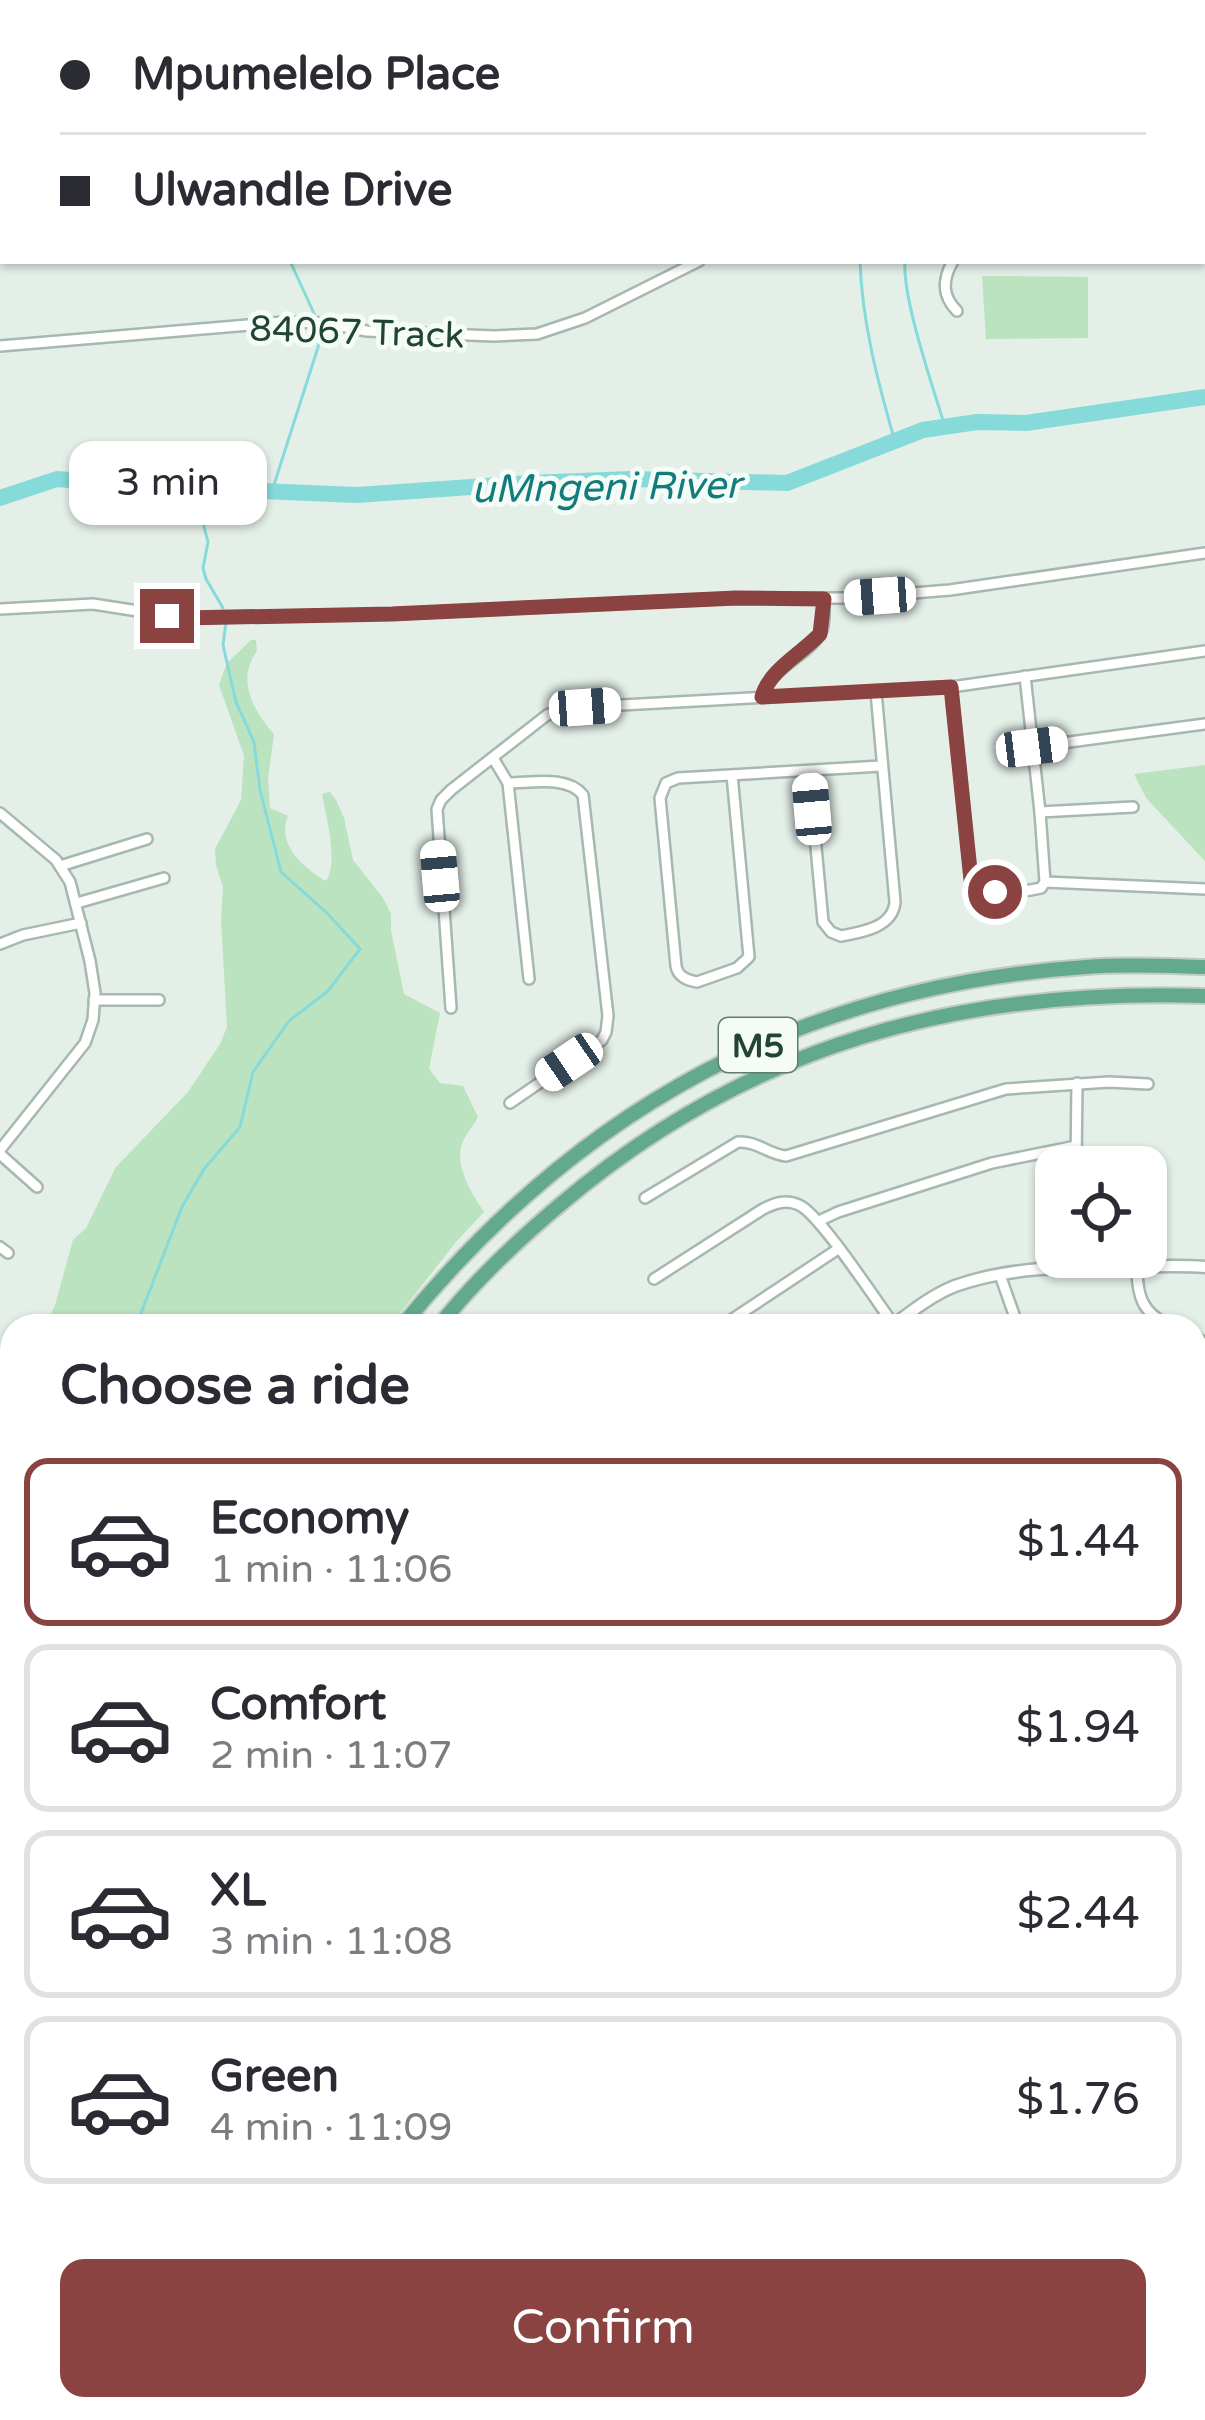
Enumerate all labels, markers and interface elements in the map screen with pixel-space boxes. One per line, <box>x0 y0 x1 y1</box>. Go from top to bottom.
text: Mpumelelo Place <box>132 48 500 102</box>
text: Ulwandle Drive <box>132 164 452 218</box>
street label: 84067 Track <box>249 307 465 358</box>
callout: 3 min <box>68 442 266 526</box>
text: 3 min <box>116 459 220 506</box>
water label: uMngeni River <box>471 462 746 513</box>
car <box>843 576 917 616</box>
route end <box>140 589 194 643</box>
car <box>548 687 622 727</box>
car <box>994 725 1070 769</box>
car <box>791 772 833 846</box>
car <box>419 839 461 913</box>
route start <box>968 865 1022 919</box>
road number: M5 <box>719 1018 797 1072</box>
car <box>529 1027 609 1097</box>
map controls <box>1035 1146 1167 1278</box>
button: locate <box>1035 1146 1167 1278</box>
text: Choose a ride <box>60 1353 410 1418</box>
icon: car <box>66 1488 174 1596</box>
text: Economy <box>210 1492 409 1546</box>
text: $1.44 <box>1017 1515 1140 1569</box>
text: 1 min · 11:06 <box>210 1546 452 1593</box>
icon: car <box>66 1674 174 1782</box>
text: Comfort <box>210 1678 386 1732</box>
text: $1.94 <box>1016 1701 1140 1755</box>
text: 2 min · 11:07 <box>210 1732 452 1779</box>
icon: car <box>66 1860 174 1968</box>
text: XL <box>210 1864 266 1918</box>
text: $2.44 <box>1017 1887 1140 1941</box>
text: 3 min · 11:08 <box>210 1918 452 1965</box>
icon: car <box>66 2046 174 2154</box>
text: Green <box>210 2050 339 2104</box>
text: $1.76 <box>1016 2073 1140 2127</box>
text: 4 min · 11:09 <box>210 2104 452 2151</box>
button: Confirm <box>60 2259 1146 2397</box>

